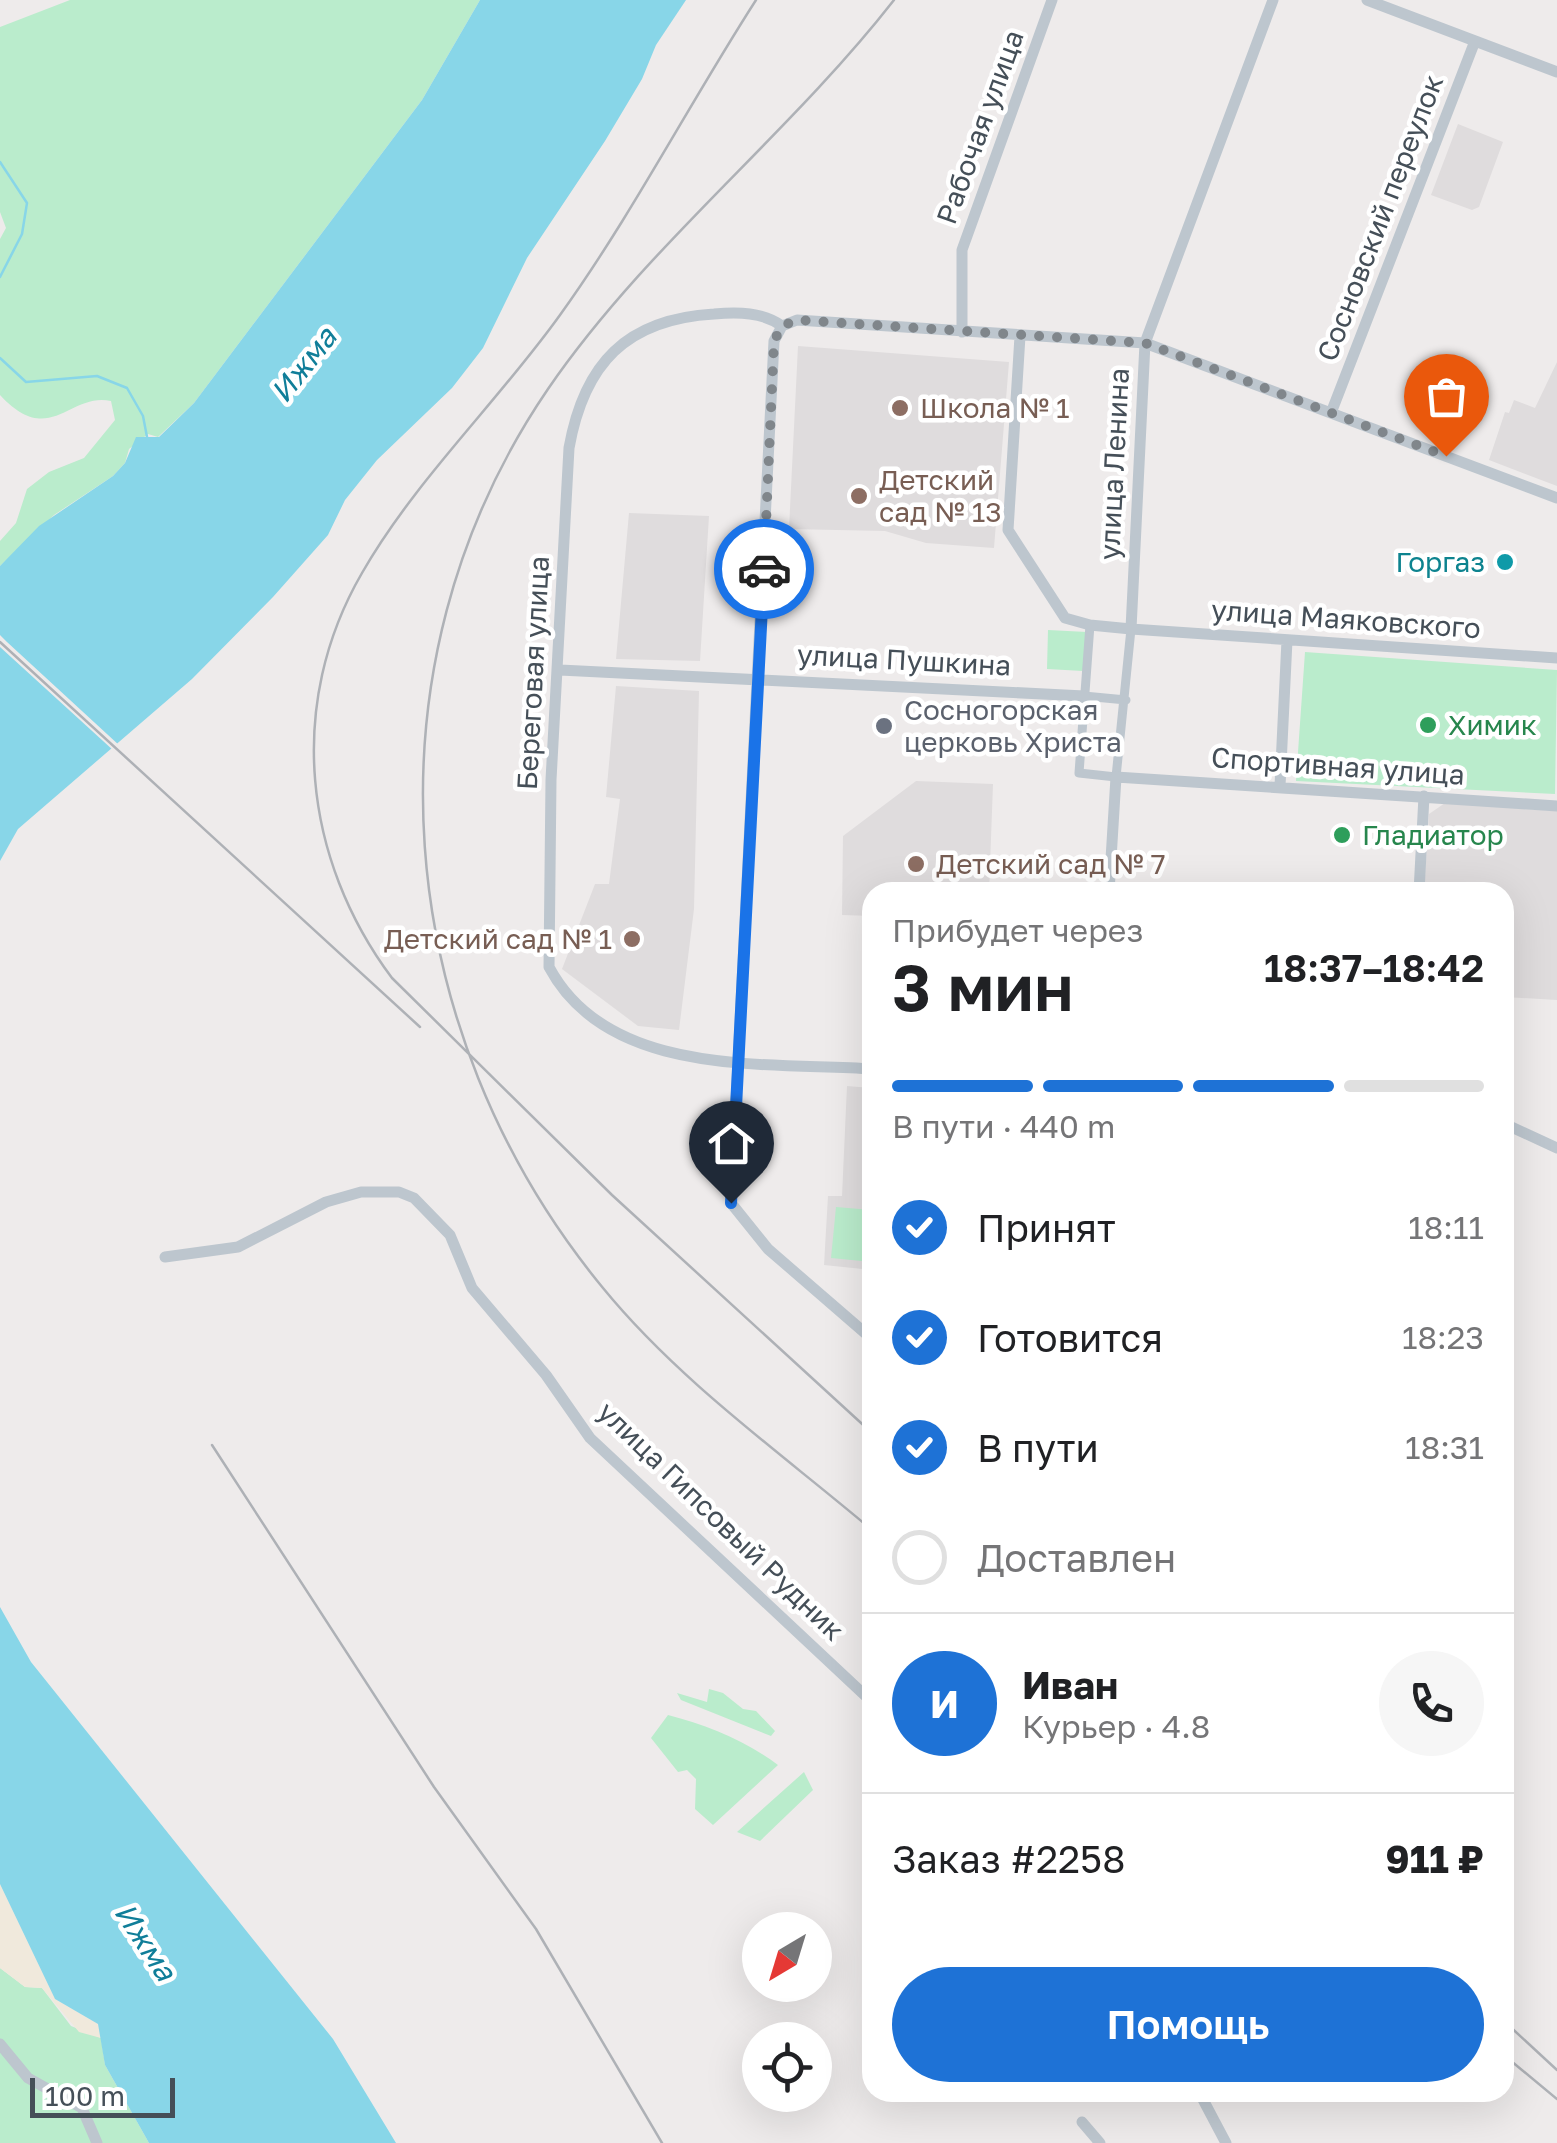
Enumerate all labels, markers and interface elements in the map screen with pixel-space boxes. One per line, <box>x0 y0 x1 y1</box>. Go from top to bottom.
street label: Рабочая улица <box>929 25 1030 228</box>
street label: Сосновский переулок <box>1310 70 1449 365</box>
water label: Ижма <box>263 319 344 409</box>
pin <box>1404 354 1489 457</box>
street label: улица Ленина <box>1092 367 1135 561</box>
icon: bag <box>1419 369 1474 424</box>
place label: Школа № 1 <box>920 391 1070 424</box>
marker: Школа № 1 <box>889 397 911 419</box>
place label: Детский сад № 13 <box>879 463 1002 528</box>
marker: Детский сад № 13 <box>848 485 870 507</box>
courier <box>714 519 814 619</box>
icon: car <box>737 542 792 597</box>
place label: Горгаз <box>1396 545 1485 578</box>
marker: Горгаз <box>1494 551 1516 573</box>
street label: Береговая улица <box>510 555 555 791</box>
street label: улица Маяковского <box>1210 593 1482 644</box>
street label: улица Пушкина <box>796 637 1012 682</box>
place label: Сосногорская церковь Христа <box>904 693 1122 758</box>
place label: Химик <box>1448 708 1537 741</box>
marker: Химик <box>1417 714 1439 736</box>
marker: Сосногорская церковь Христа <box>873 715 895 737</box>
street label: Спортивная улица <box>1210 740 1466 791</box>
place label: Гладиатор <box>1362 818 1504 851</box>
marker: Гладиатор <box>1331 824 1353 846</box>
place label: Детский сад № 7 <box>936 847 1166 880</box>
marker: Детский сад № 7 <box>905 853 927 875</box>
text: Прибудет через <box>892 911 1143 949</box>
place label: Детский сад № 1 <box>384 922 612 955</box>
marker: Детский сад № 1 <box>621 928 643 950</box>
text: 18:37–18:42 <box>1264 945 1484 990</box>
text: 3 мин <box>892 947 1074 1025</box>
pin <box>689 1101 774 1204</box>
text: В пути · 440 m <box>892 1107 1115 1145</box>
icon: home <box>704 1116 759 1171</box>
icon: check <box>892 1200 947 1255</box>
text: Принят <box>977 1205 1116 1250</box>
text: 18:11 <box>1408 1208 1484 1246</box>
icon: check <box>892 1310 947 1365</box>
text: Готовится <box>977 1315 1163 1360</box>
text: 18:23 <box>1402 1318 1484 1356</box>
street label: улица Гипсовый Рудник <box>592 1395 851 1647</box>
icon: check <box>892 1420 947 1475</box>
text: В пути <box>977 1425 1099 1470</box>
text: 18:31 <box>1405 1428 1484 1466</box>
text: Доставлен <box>977 1535 1176 1580</box>
button: phone <box>1379 1651 1484 1756</box>
text: Иван <box>1022 1662 1118 1707</box>
text: И <box>930 1681 959 1726</box>
text: Курьер · 4.8 <box>1022 1707 1210 1745</box>
text: Заказ #2258 <box>892 1836 1125 1881</box>
text: 911 ₽ <box>1386 1836 1484 1881</box>
water label: Ижма <box>107 1896 185 1988</box>
north arrow <box>742 1912 832 2002</box>
map controls <box>742 1912 832 2112</box>
button: Помощь <box>892 1967 1484 2082</box>
button: locate <box>742 2022 832 2112</box>
scale bar <box>30 2073 175 2118</box>
text: 100 m <box>45 2079 125 2112</box>

